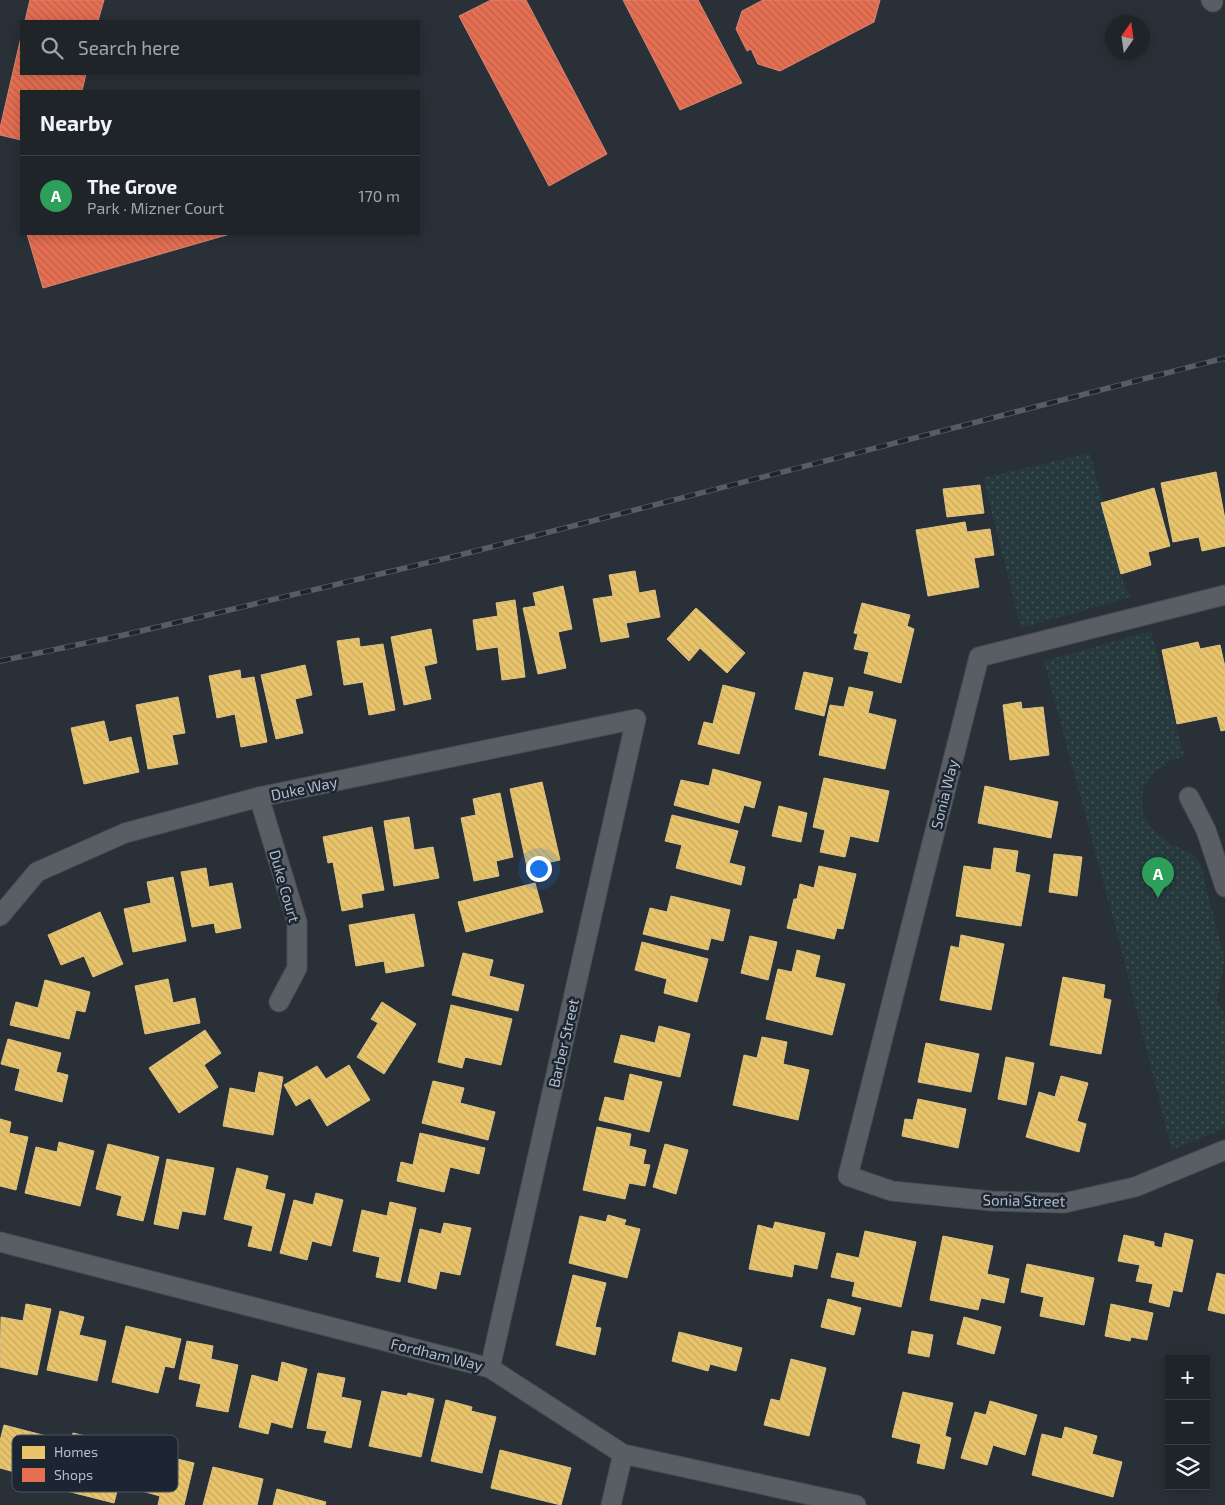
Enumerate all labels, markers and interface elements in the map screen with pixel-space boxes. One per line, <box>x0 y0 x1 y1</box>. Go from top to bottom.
north arrow <box>1105 15 1150 60</box>
search box <box>20 20 420 75</box>
icon: search <box>38 34 66 62</box>
text: Search here <box>78 36 180 59</box>
text: Nearby <box>40 110 112 135</box>
text: The Grove <box>87 175 177 198</box>
text: A <box>51 186 61 205</box>
text: 170 m <box>358 186 400 205</box>
text: Park · Mizner Court <box>87 198 224 217</box>
street label: Sonia Way <box>927 757 961 831</box>
street label: Duke Way <box>269 772 339 804</box>
street label: Duke Court <box>266 848 304 925</box>
your location <box>526 856 552 882</box>
pin: A <box>1142 857 1174 898</box>
street label: Barber Street <box>544 996 582 1089</box>
street label: Sonia Street <box>983 1190 1066 1210</box>
street label: Fordham Way <box>389 1334 485 1374</box>
map controls <box>1165 1355 1210 1490</box>
button: + <box>1165 1355 1210 1400</box>
button: − <box>1165 1400 1210 1445</box>
legend <box>12 1435 178 1492</box>
text: Homes <box>54 1443 98 1460</box>
button: layers <box>1165 1445 1210 1490</box>
text: Shops <box>54 1466 93 1483</box>

